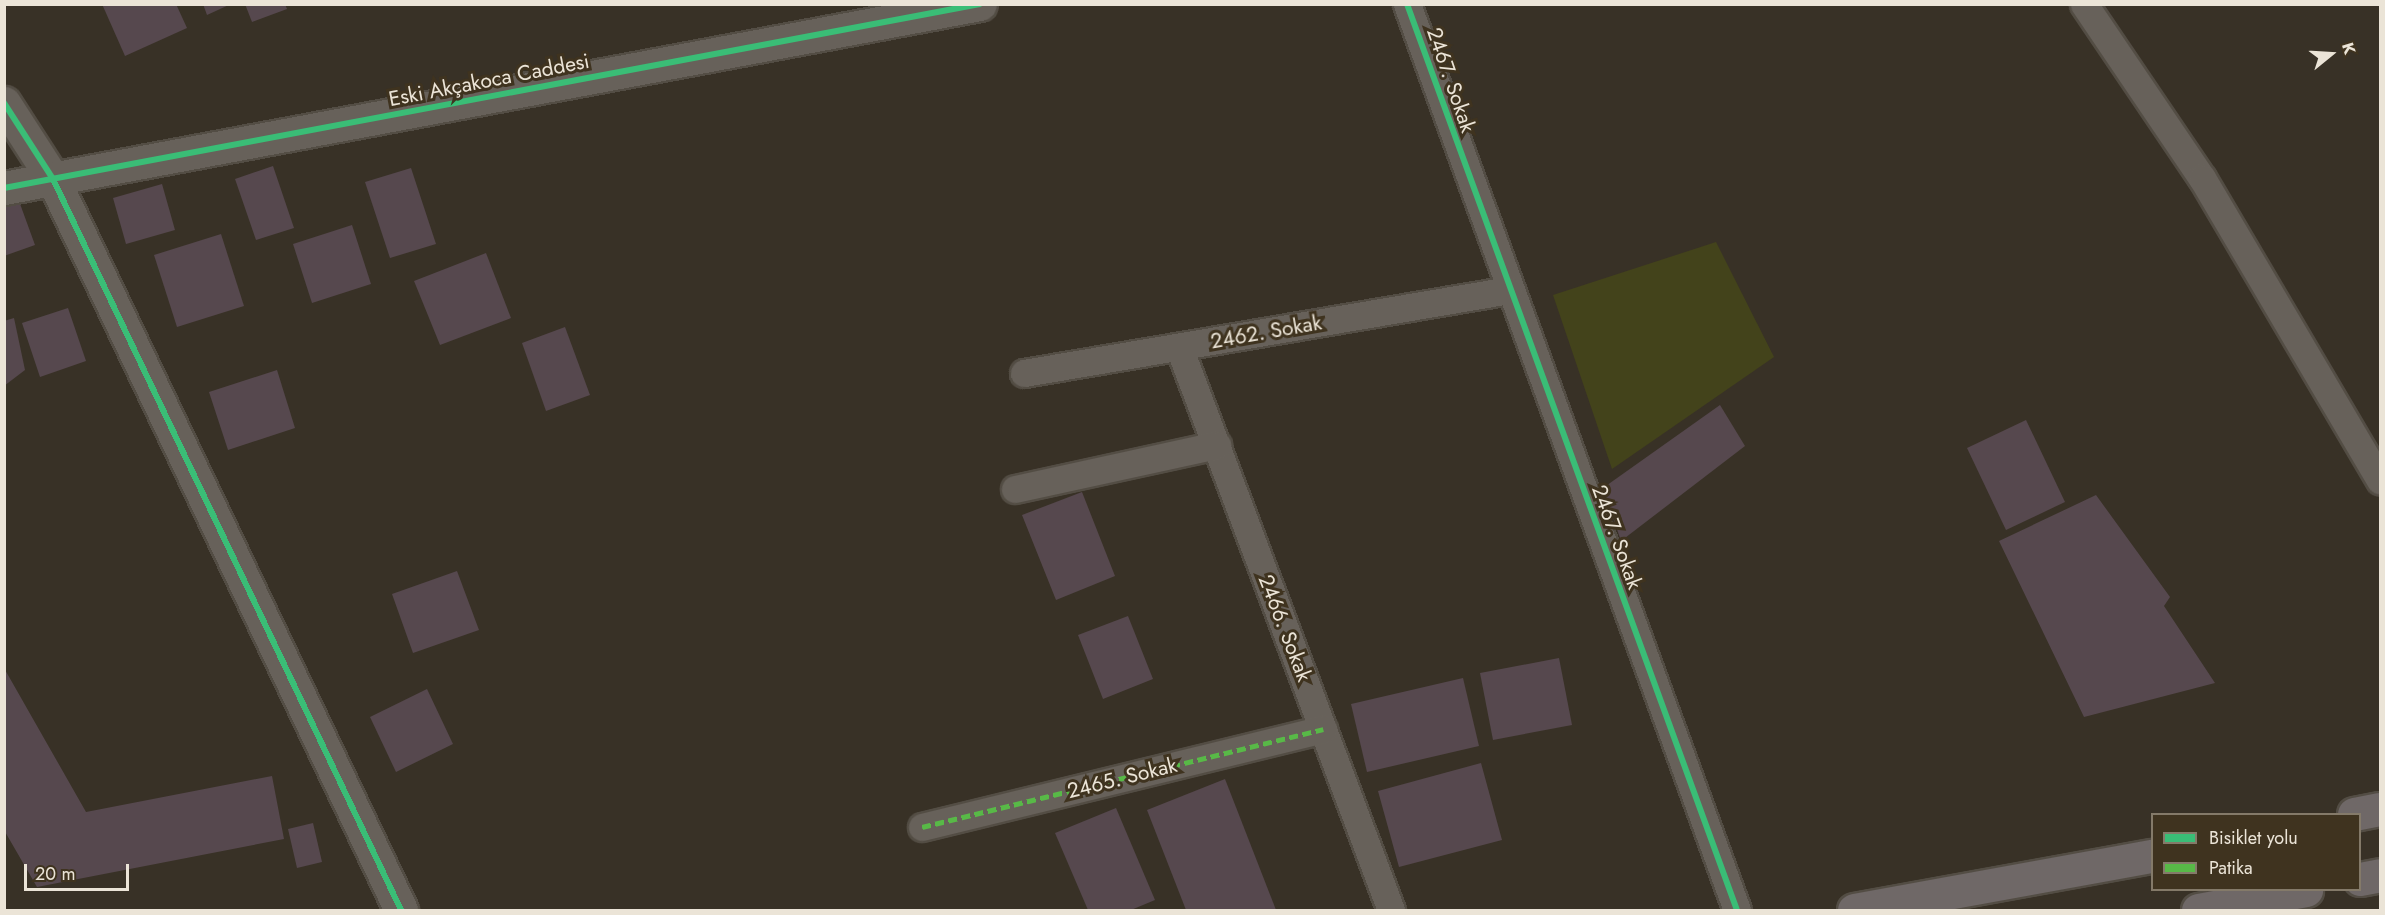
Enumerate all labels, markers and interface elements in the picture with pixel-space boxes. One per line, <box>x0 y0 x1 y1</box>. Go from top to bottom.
street label: 2467. Sokak <box>1421 24 1481 136</box>
north arrow <box>2301 24 2361 84</box>
text: K <box>2336 39 2361 57</box>
street label: Eski Akçakoca Caddesi <box>387 48 591 112</box>
street label: 2462. Sokak <box>1208 310 1324 354</box>
street label: 2467. Sokak <box>1586 481 1648 593</box>
street label: 2466. Sokak <box>1253 571 1317 685</box>
street label: 2465. Sokak <box>1064 752 1180 804</box>
legend <box>2151 813 2361 891</box>
text: Bisiklet yolu <box>2209 825 2298 851</box>
scale bar <box>27 852 132 890</box>
text: Patika <box>2209 855 2253 881</box>
text: 20 m <box>35 861 75 887</box>

